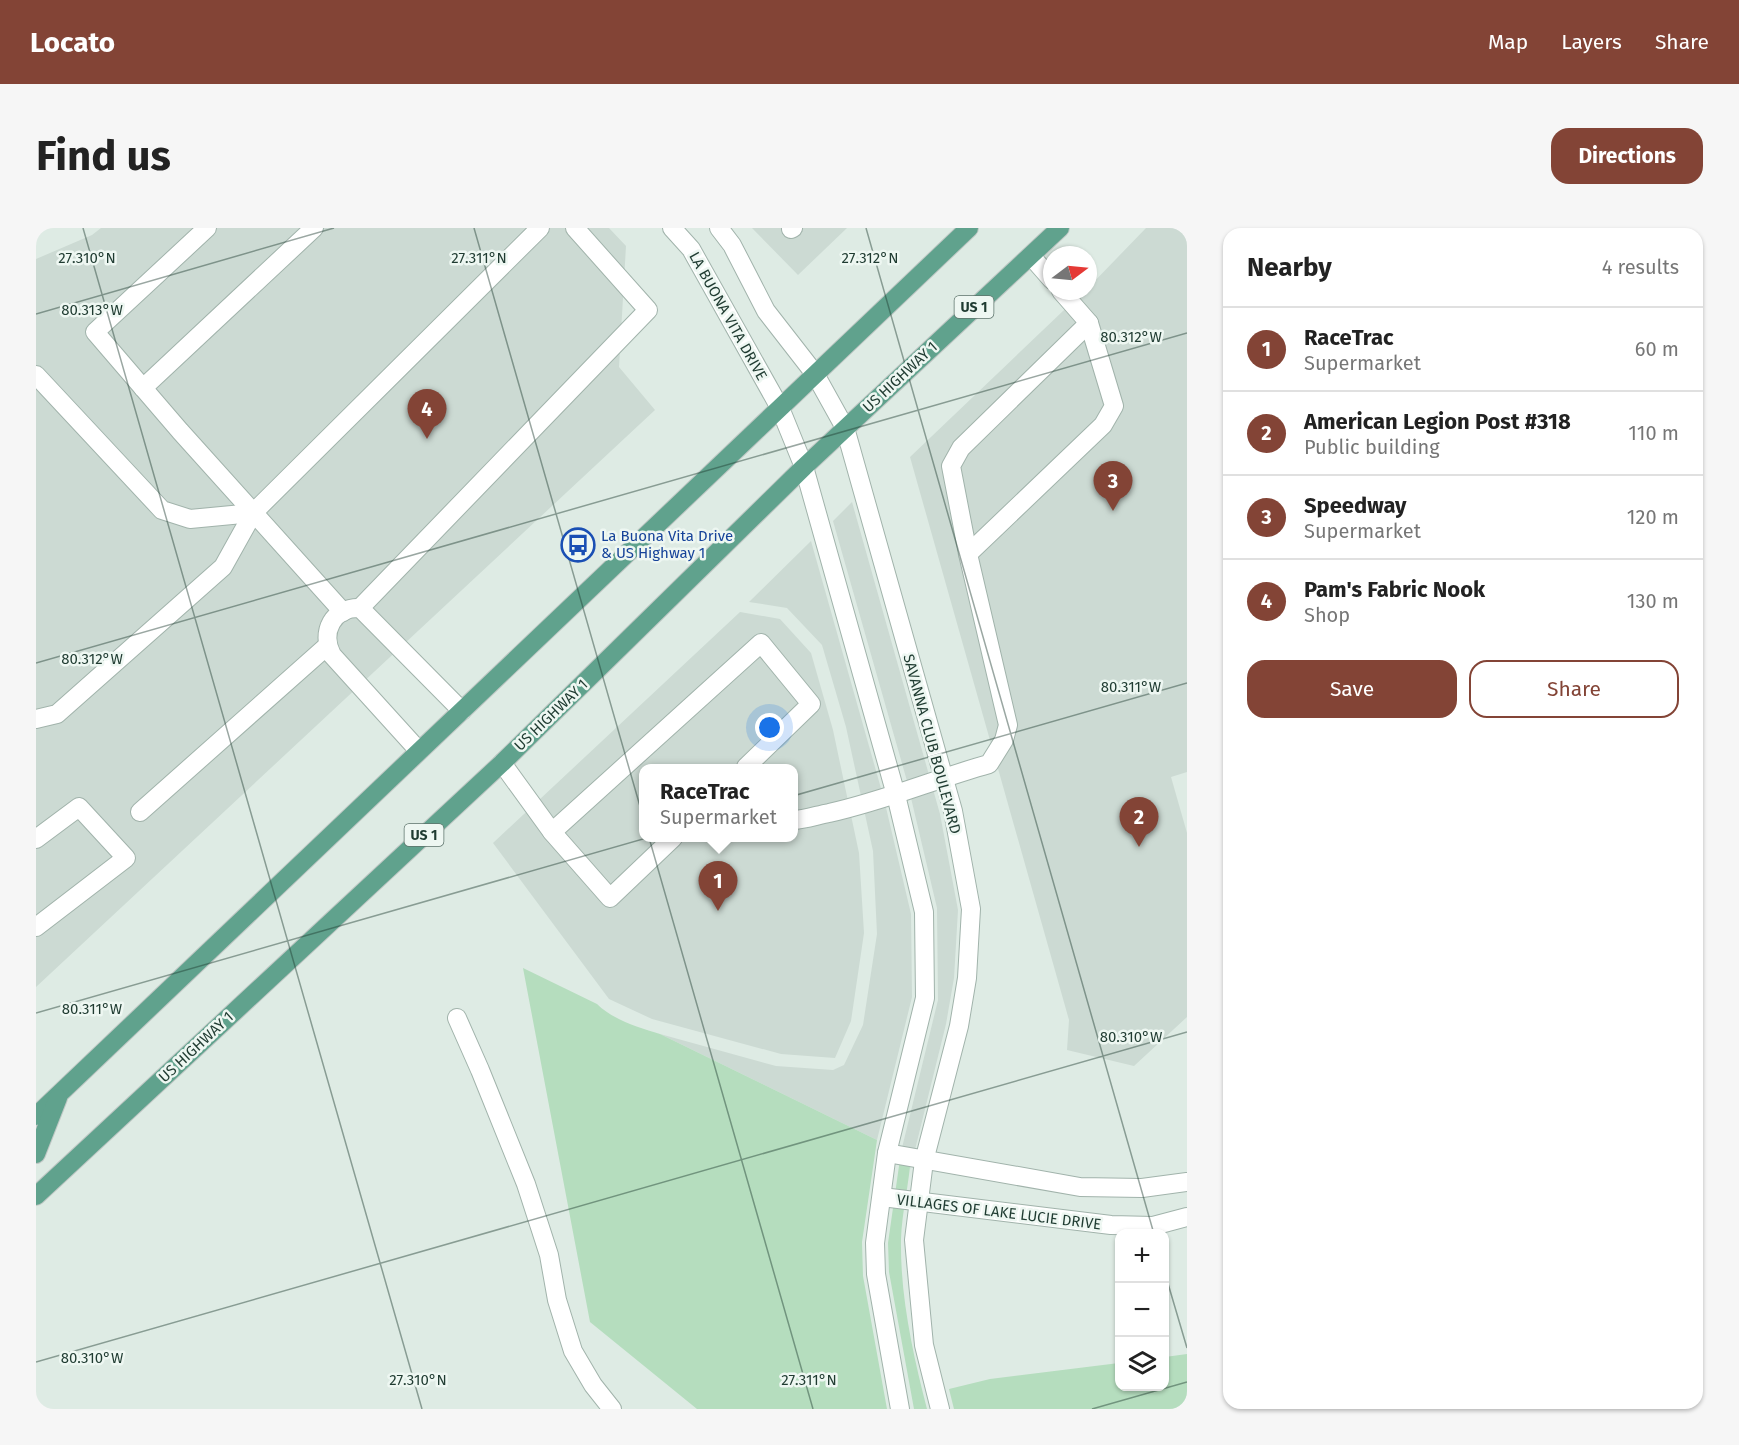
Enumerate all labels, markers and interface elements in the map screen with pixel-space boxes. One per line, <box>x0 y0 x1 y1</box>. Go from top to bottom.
text: Locato <box>30 26 115 59</box>
text: Map <box>1488 29 1528 55</box>
text: Layers <box>1561 29 1622 55</box>
text: Share <box>1655 29 1709 55</box>
button: Directions <box>1551 128 1703 184</box>
text: Find us <box>36 131 171 181</box>
north arrow <box>1043 246 1097 300</box>
text: 27.310°N <box>58 249 116 267</box>
text: 27.311°N <box>451 249 507 267</box>
street label: LA BUONA VITA DRIVE <box>685 249 771 383</box>
text: 27.312°N <box>842 249 898 267</box>
text: Nearby <box>1247 252 1332 283</box>
text: 4 results <box>1602 255 1679 279</box>
road number: US 1 <box>954 296 994 318</box>
text: 80.313°W <box>61 301 123 319</box>
text: RaceTrac <box>1304 324 1394 351</box>
text: 80.312°W <box>1100 328 1162 346</box>
text: 1 <box>1262 337 1271 361</box>
text: 60 m <box>1635 337 1679 361</box>
street label: US HIGHWAY 1 <box>859 338 941 416</box>
text: Supermarket <box>1304 351 1421 375</box>
pin: 4 <box>408 390 446 439</box>
text: American Legion Post #318 <box>1304 408 1571 435</box>
text: 2 <box>1261 421 1272 445</box>
text: 110 m <box>1628 421 1679 445</box>
text: Public building <box>1304 435 1440 459</box>
pin: 3 <box>1094 462 1132 511</box>
text: Speedway <box>1304 492 1407 519</box>
text: 3 <box>1261 505 1272 529</box>
text: 120 m <box>1627 505 1679 529</box>
text: Supermarket <box>1304 519 1421 543</box>
bus stop icon: La Buona Vita Drive & US Highway 1 <box>560 527 596 563</box>
place label: La Buona Vita Drive & US Highway 1 <box>601 527 733 562</box>
text: Pam's Fabric Nook <box>1304 576 1485 603</box>
text: 4 <box>1261 589 1272 613</box>
text: 130 m <box>1627 589 1679 613</box>
text: Shop <box>1304 603 1350 627</box>
text: 80.312°W <box>61 650 123 668</box>
street label: SAVANNA CLUB BOULEVARD <box>899 652 965 836</box>
button: Save <box>1247 660 1457 718</box>
button: Share <box>1469 660 1679 718</box>
street label: US HIGHWAY 1 <box>510 675 592 755</box>
text: 80.311°W <box>1101 678 1162 696</box>
your location <box>755 713 784 742</box>
popup <box>639 764 798 842</box>
text: RaceTrac <box>660 778 750 805</box>
pin: 2 <box>1120 798 1158 847</box>
text: Supermarket <box>660 805 777 829</box>
road number: US 1 <box>404 824 444 846</box>
pin: 1 <box>698 862 738 911</box>
text: 80.311°W <box>62 1000 123 1018</box>
street label: US HIGHWAY 1 <box>155 1008 237 1086</box>
text: 80.310°W <box>1100 1028 1163 1046</box>
street label: VILLAGES OF LAKE LUCIE DRIVE <box>896 1191 1102 1233</box>
map controls <box>1115 1229 1169 1391</box>
button: + <box>1115 1229 1169 1283</box>
button: − <box>1115 1283 1169 1337</box>
button: layers <box>1115 1337 1169 1391</box>
text: 80.310°W <box>61 1349 124 1367</box>
text: 27.310°N <box>389 1371 447 1389</box>
text: 27.311°N <box>781 1371 837 1389</box>

